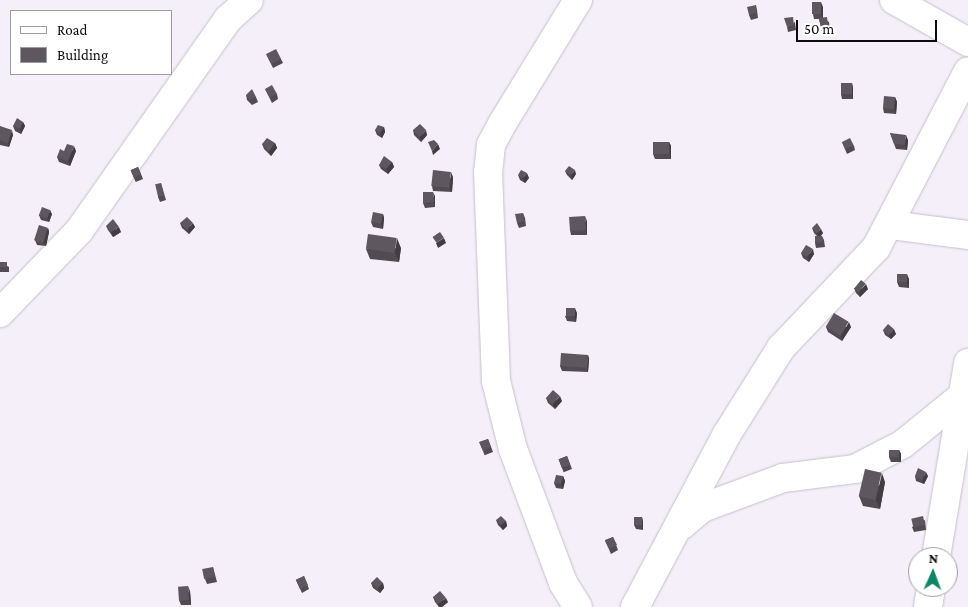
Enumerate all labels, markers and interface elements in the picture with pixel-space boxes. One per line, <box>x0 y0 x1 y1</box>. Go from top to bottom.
legend <box>10 10 172 75</box>
scale bar <box>798 10 939 42</box>
text: 50 m <box>804 21 834 37</box>
text: Road <box>57 22 87 38</box>
text: Building <box>57 47 108 63</box>
north arrow <box>908 547 958 597</box>
text: N <box>928 550 939 566</box>

